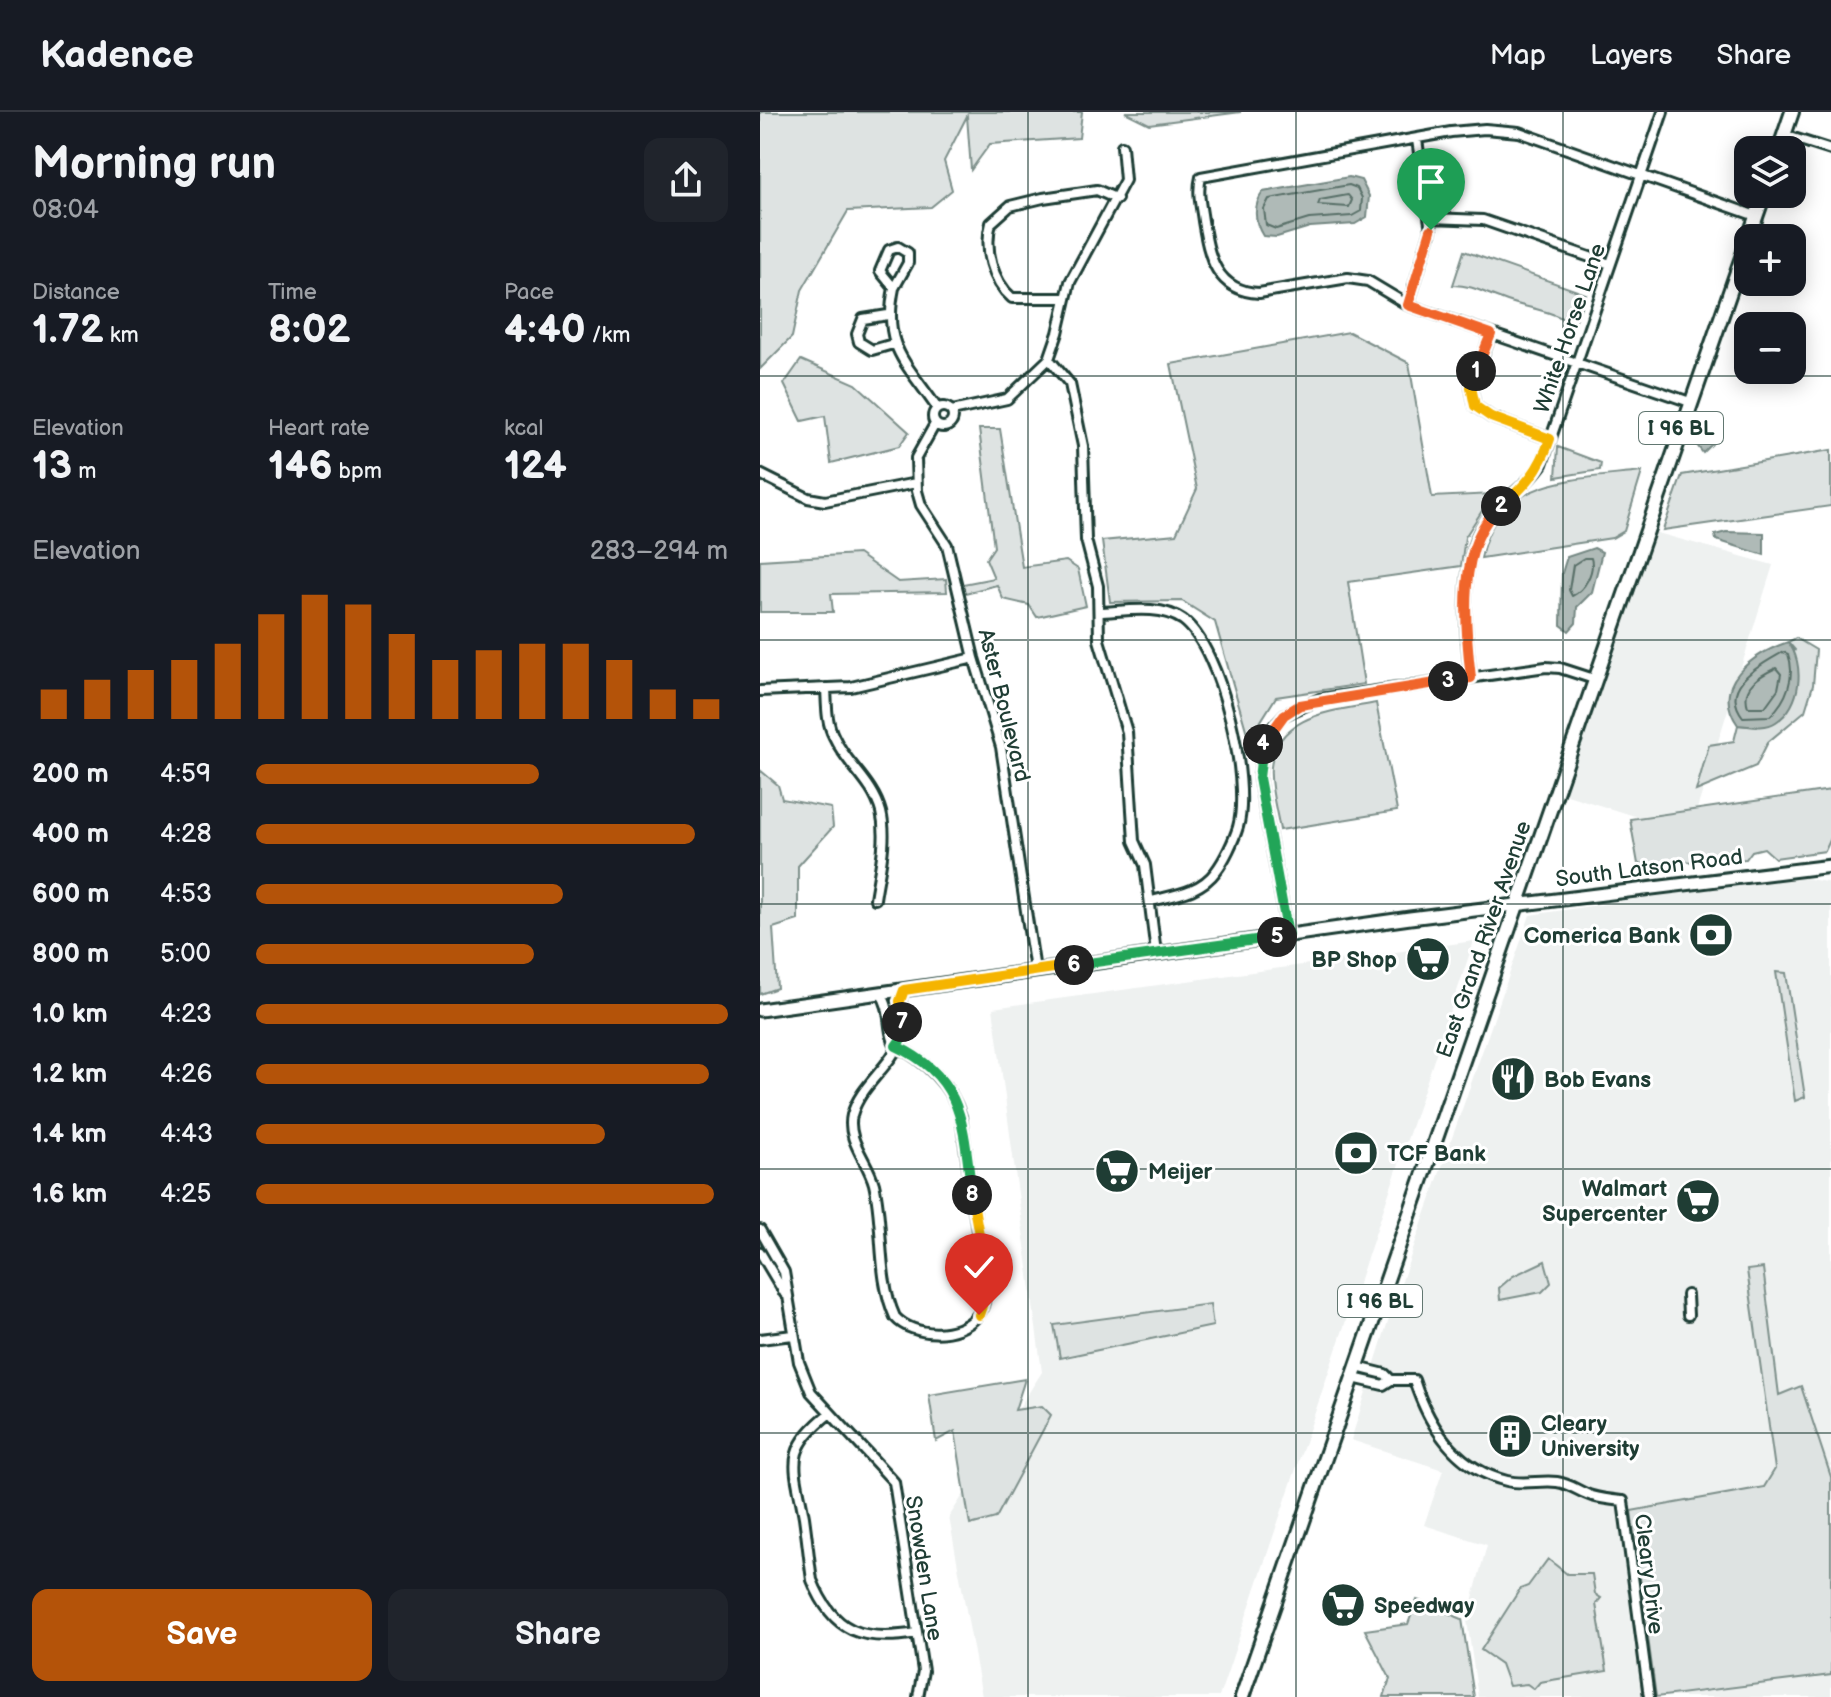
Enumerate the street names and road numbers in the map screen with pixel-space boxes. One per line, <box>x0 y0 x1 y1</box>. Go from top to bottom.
street label: White Horse Lane <box>1529 240 1612 417</box>
road number: I 96 BL <box>1639 412 1723 444</box>
street label: Aster Boulevard <box>971 626 1036 785</box>
street label: East Grand River Avenue <box>1431 817 1538 1062</box>
street label: South Latson Road <box>1554 844 1744 893</box>
road number: I 96 BL <box>1338 1285 1422 1317</box>
street label: Snowden Lane <box>899 1494 948 1643</box>
street label: Cleary Drive <box>1628 1512 1669 1636</box>

